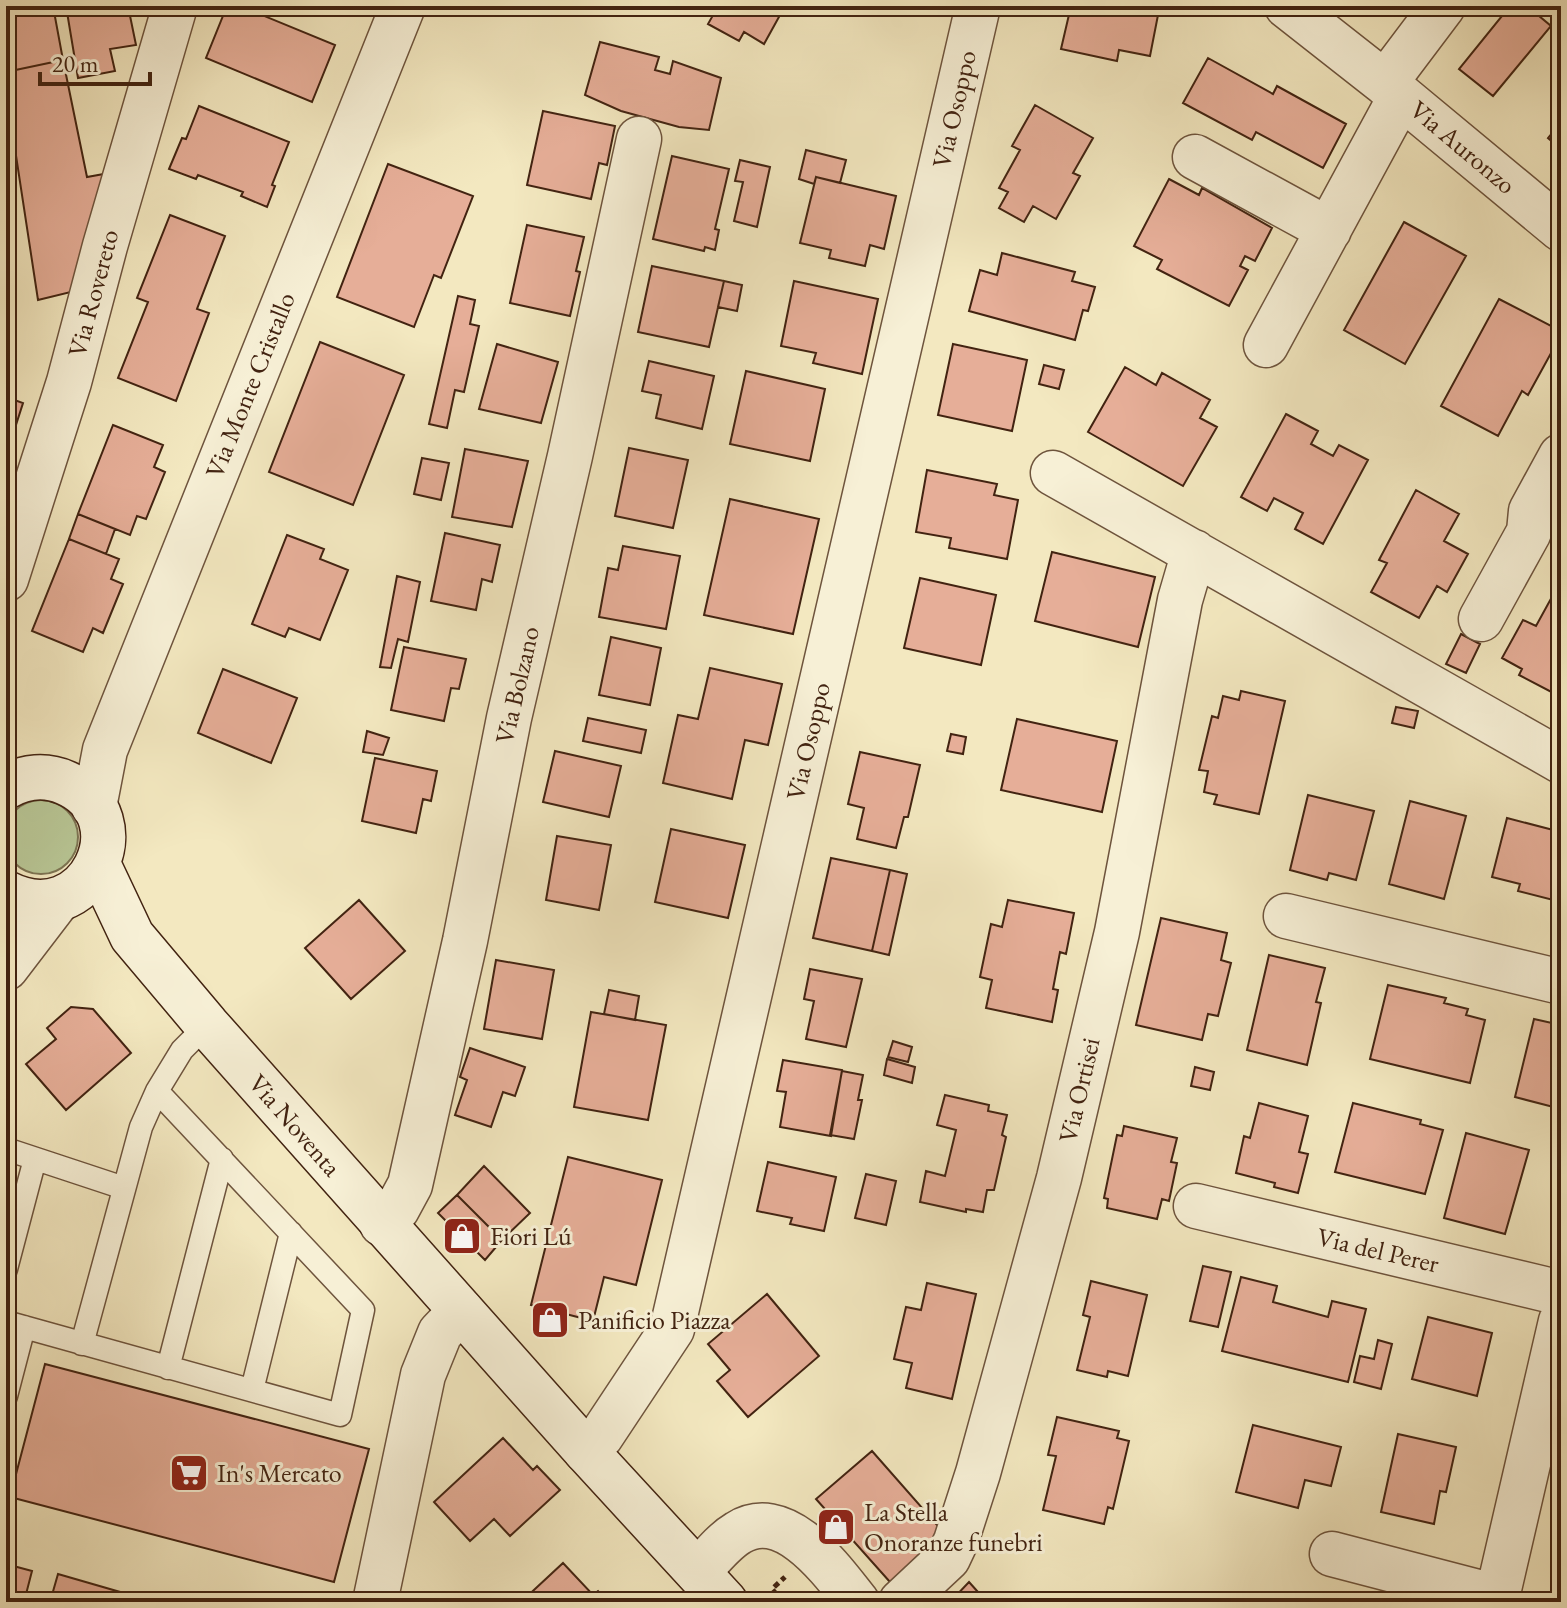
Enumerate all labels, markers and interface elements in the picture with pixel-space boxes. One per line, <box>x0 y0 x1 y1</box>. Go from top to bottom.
scale bar <box>40 36 150 86</box>
street label: Via Osoppo <box>924 47 984 171</box>
text: 20 m <box>52 48 99 79</box>
street label: Via Auronzo <box>1403 93 1523 201</box>
street label: Via Rovereto <box>60 225 126 361</box>
street label: Via Monte Cristallo <box>197 287 303 483</box>
street label: Via Bolzano <box>487 623 547 747</box>
street label: Via Osoppo <box>778 679 838 803</box>
street label: Via Ortisei <box>1050 1034 1108 1146</box>
street label: Via Noventa <box>241 1067 349 1184</box>
shop icon: Fiori Lú <box>441 1215 483 1257</box>
place label: Fiori Lú <box>490 1219 572 1253</box>
street label: Via del Perer <box>1314 1219 1443 1281</box>
shop icon: Panificio Piazza <box>529 1299 571 1341</box>
place label: Panificio Piazza <box>578 1303 731 1337</box>
supermarket icon: In's Mercato <box>168 1452 210 1494</box>
place label: In's Mercato <box>217 1456 342 1490</box>
place label: La Stella Onoranze funebri <box>864 1495 1043 1559</box>
shop icon: La Stella Onoranze funebri <box>815 1506 857 1548</box>

